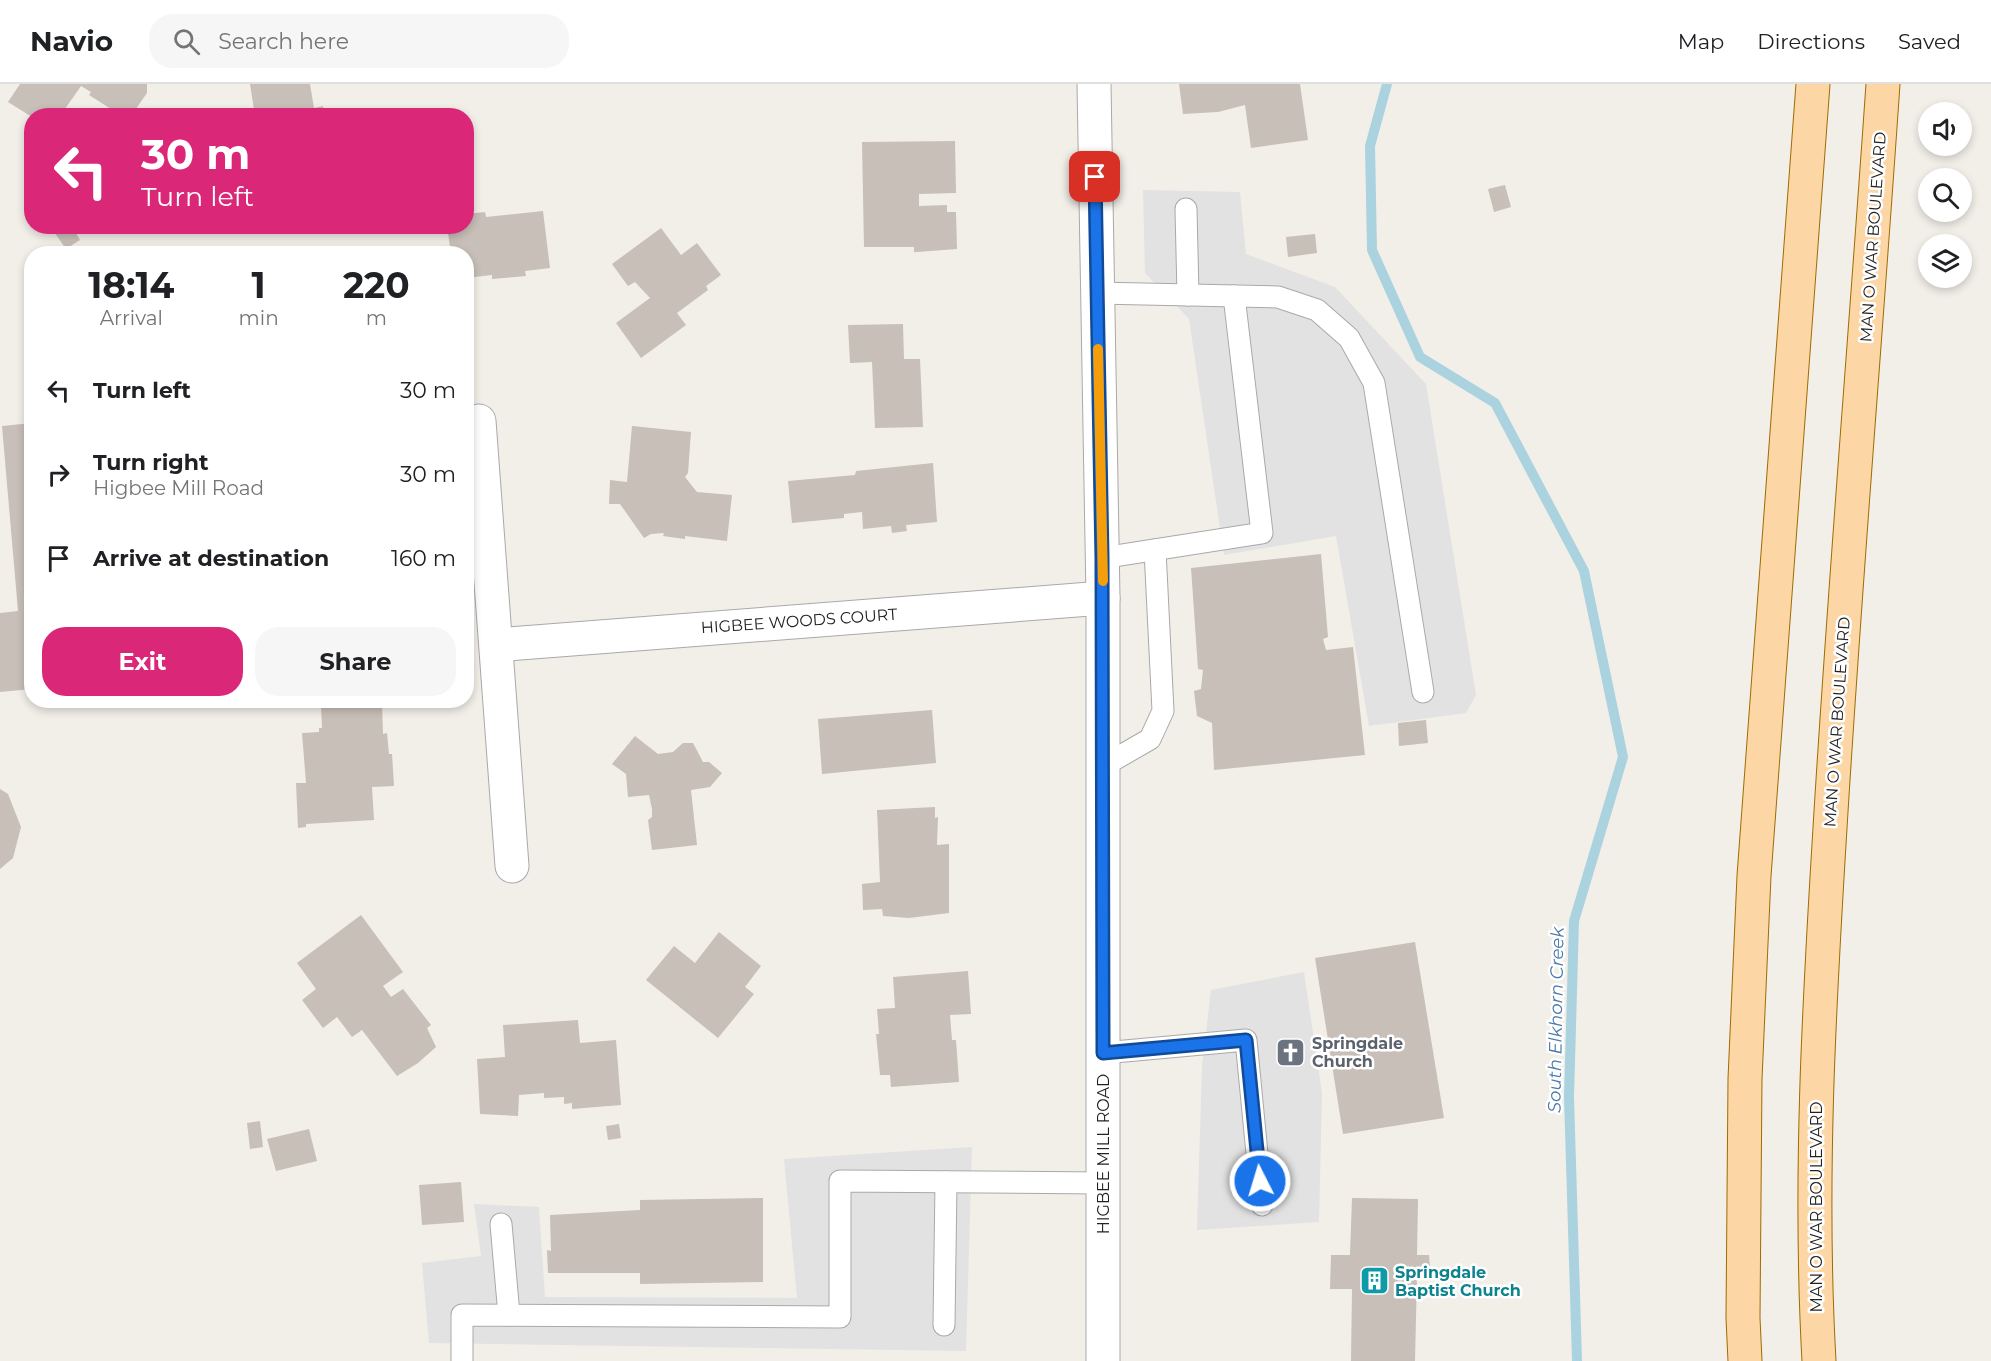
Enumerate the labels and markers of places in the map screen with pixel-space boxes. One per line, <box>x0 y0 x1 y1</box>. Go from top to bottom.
pin <box>1069 151 1120 202</box>
place label: Springdale Church <box>1312 1034 1403 1071</box>
church icon: Springdale Church <box>1275 1036 1307 1068</box>
place label: Springdale Baptist Church <box>1395 1263 1521 1300</box>
building icon: Springdale Baptist Church <box>1358 1265 1390 1297</box>

